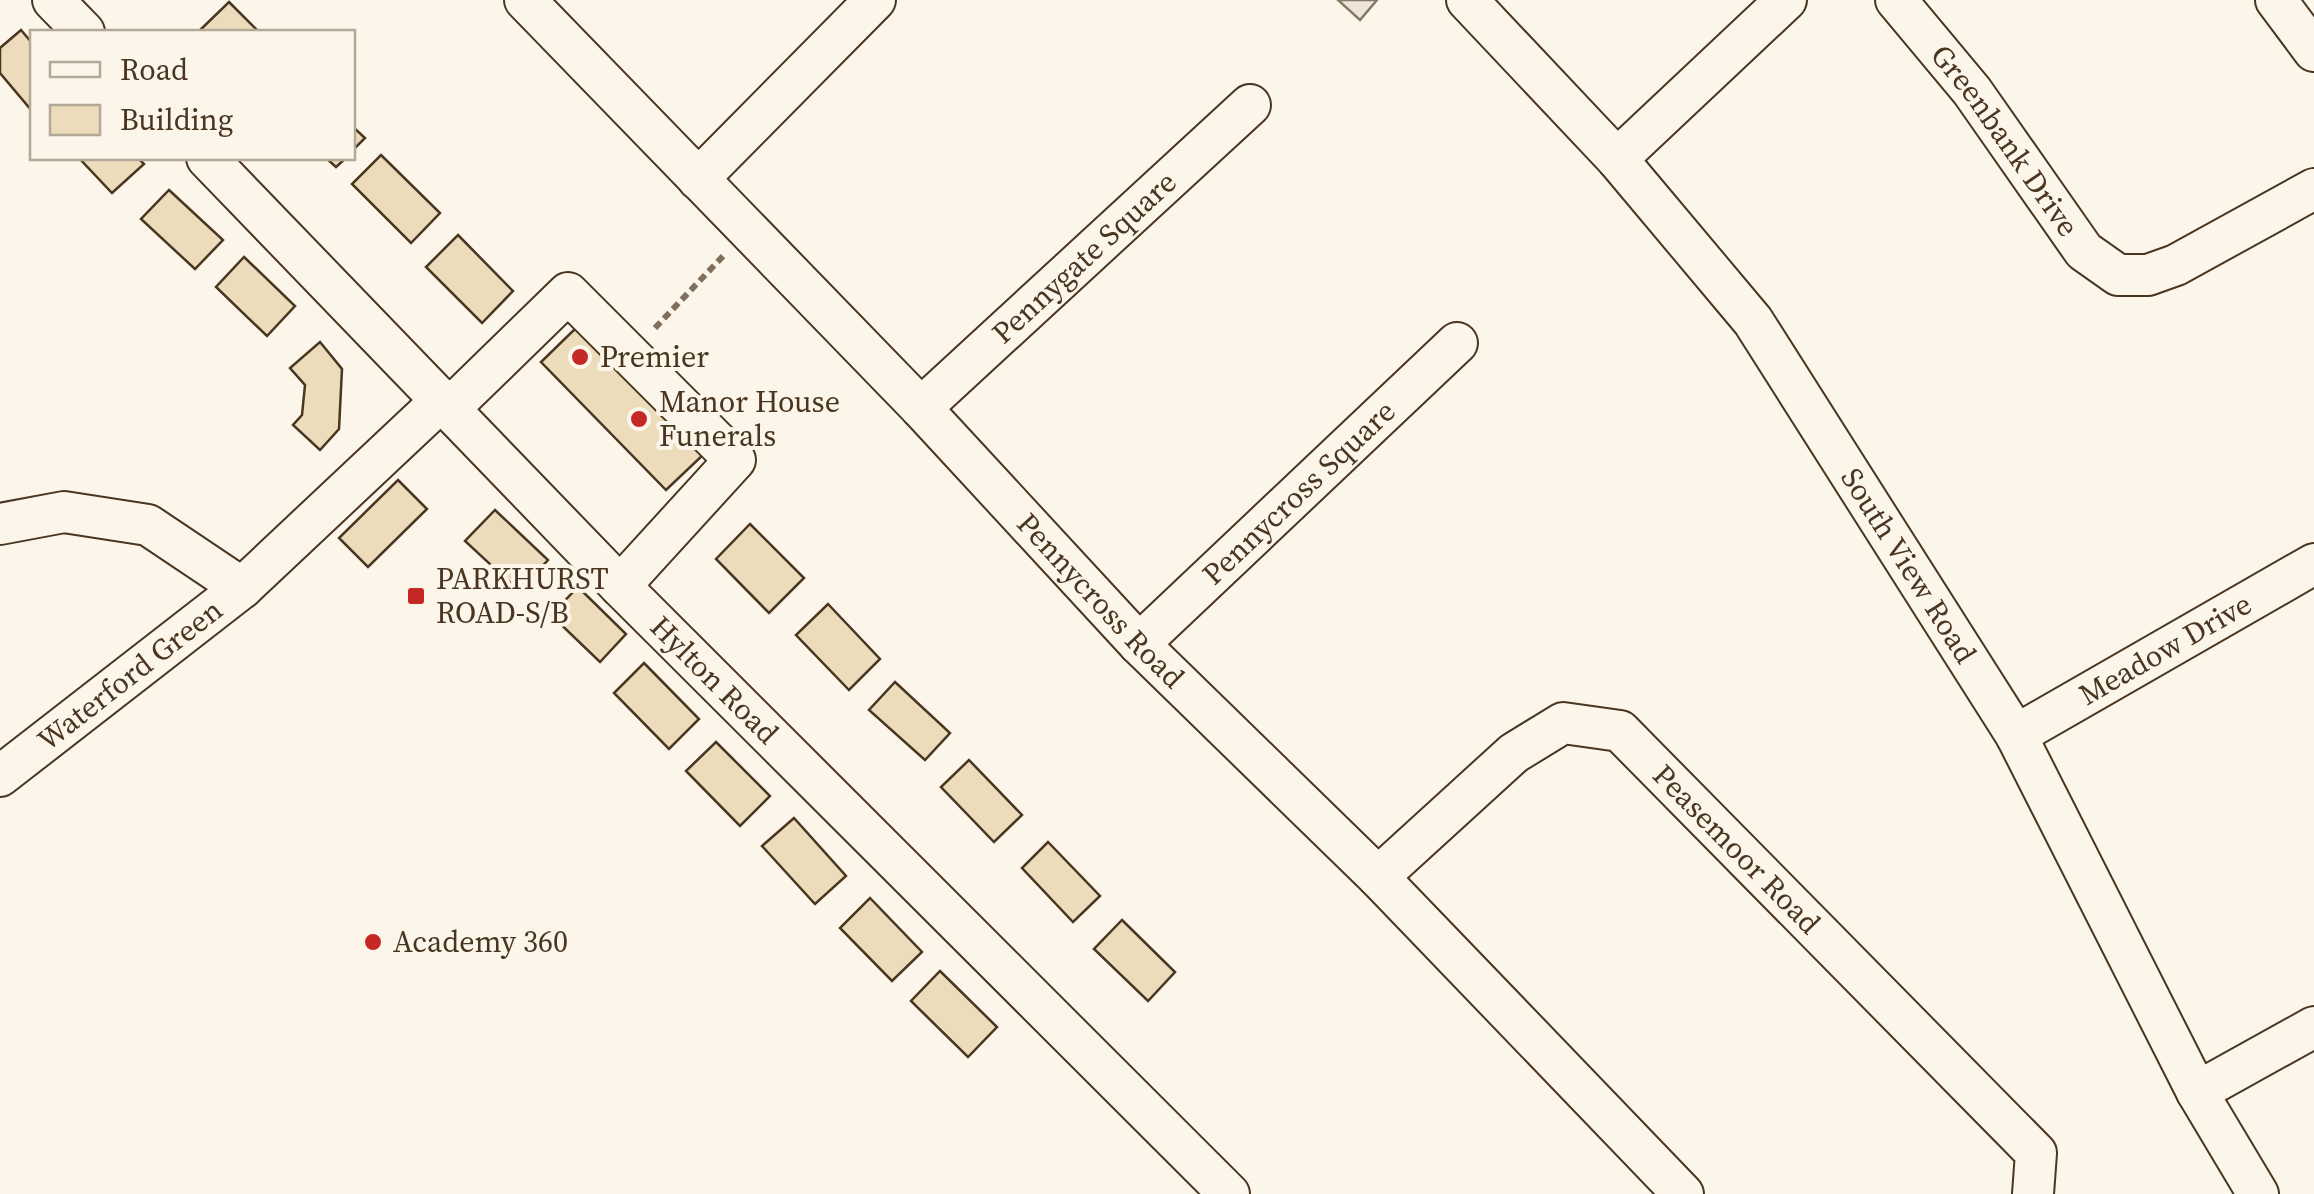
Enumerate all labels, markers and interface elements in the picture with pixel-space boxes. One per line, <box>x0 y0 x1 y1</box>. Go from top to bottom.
legend <box>30 30 355 160</box>
street label: Greenbank Drive <box>1922 36 2089 245</box>
text: Road <box>120 49 188 90</box>
text: Building <box>120 99 233 140</box>
street label: Pennygate Square <box>983 162 1185 353</box>
place label: Premier <box>600 336 709 377</box>
marker: Premier <box>569 346 591 368</box>
place label: Manor House Funerals <box>659 381 840 456</box>
street label: Pennycross Square <box>1193 391 1404 594</box>
marker: Manor House Funerals <box>628 408 650 430</box>
street label: South View Road <box>1831 460 1986 671</box>
street label: Pennycross Road <box>1008 504 1194 697</box>
place label: PARKHURST ROAD-S/B <box>436 558 609 633</box>
street label: Meadow Drive <box>2071 583 2259 715</box>
marker: PARKHURST ROAD-S/B <box>405 585 427 607</box>
street label: Waterford Green <box>29 589 231 760</box>
street label: Hylton Road <box>641 607 788 753</box>
street label: Peasemoor Road <box>1644 755 1830 943</box>
place label: Academy 360 <box>393 921 568 962</box>
marker: Academy 360 <box>362 931 384 953</box>

